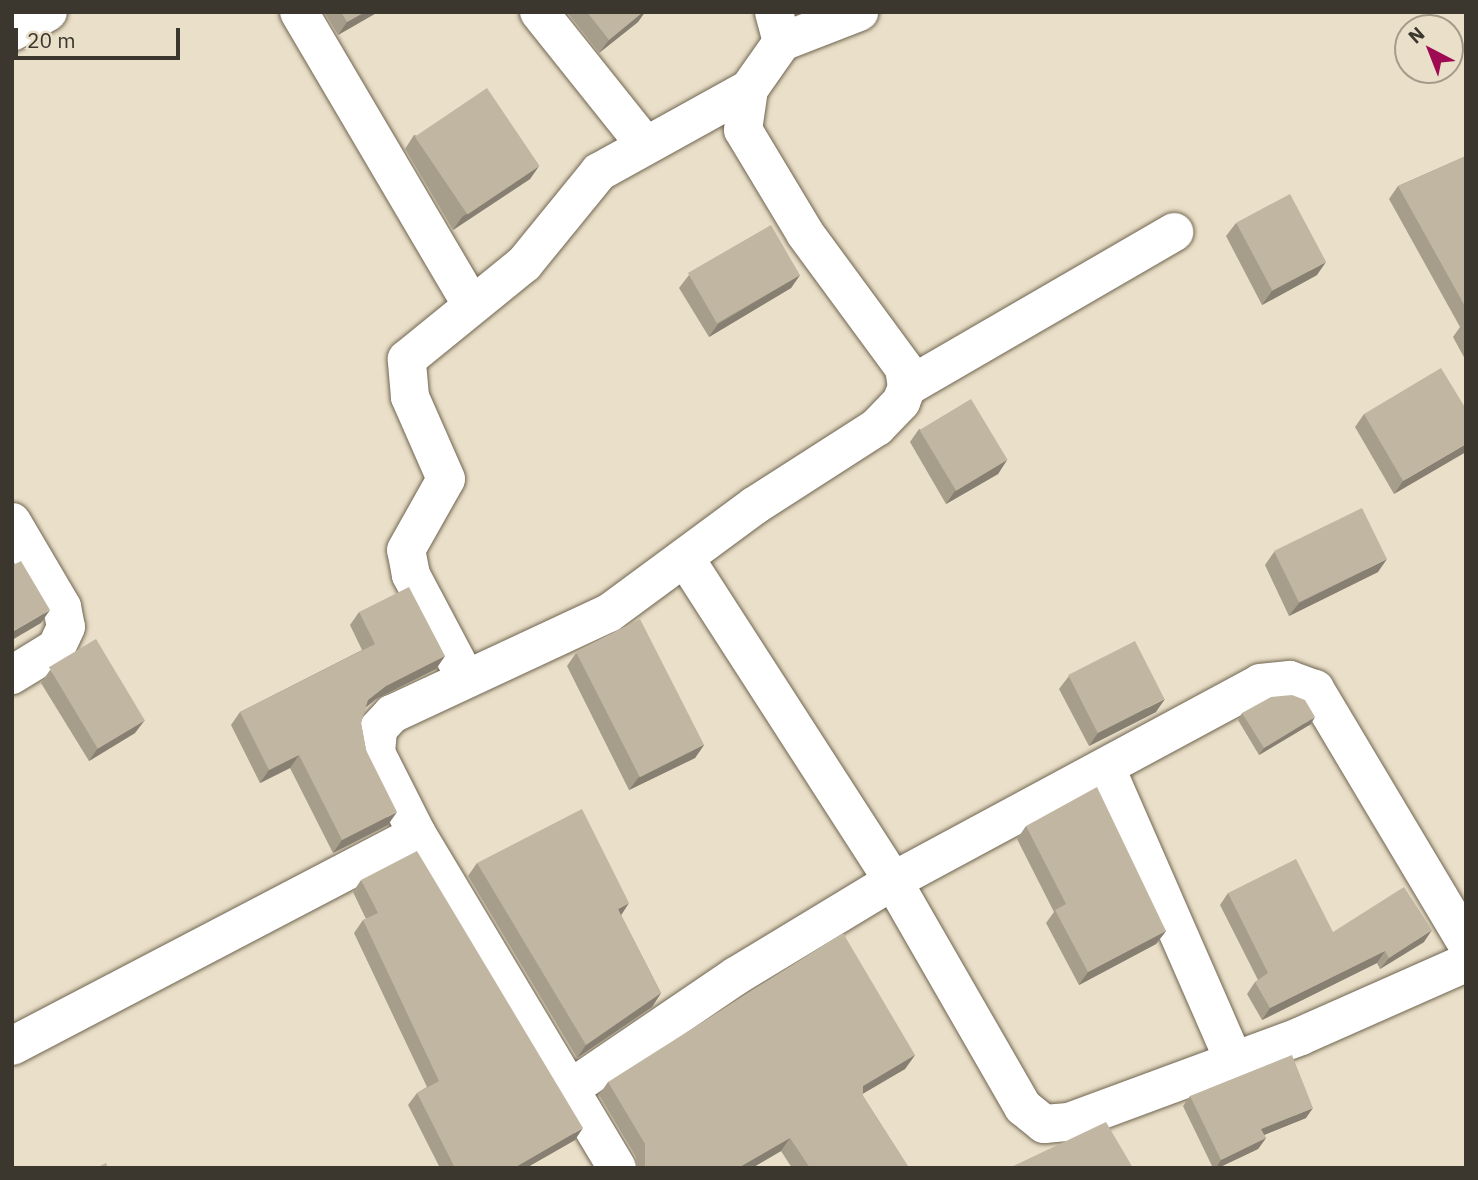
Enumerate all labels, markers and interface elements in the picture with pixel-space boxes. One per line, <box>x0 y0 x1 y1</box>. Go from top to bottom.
scale bar <box>18 14 184 58</box>
north arrow <box>1394 14 1464 84</box>
text: N <box>1403 21 1429 48</box>
text: 20 m <box>27 26 76 54</box>

